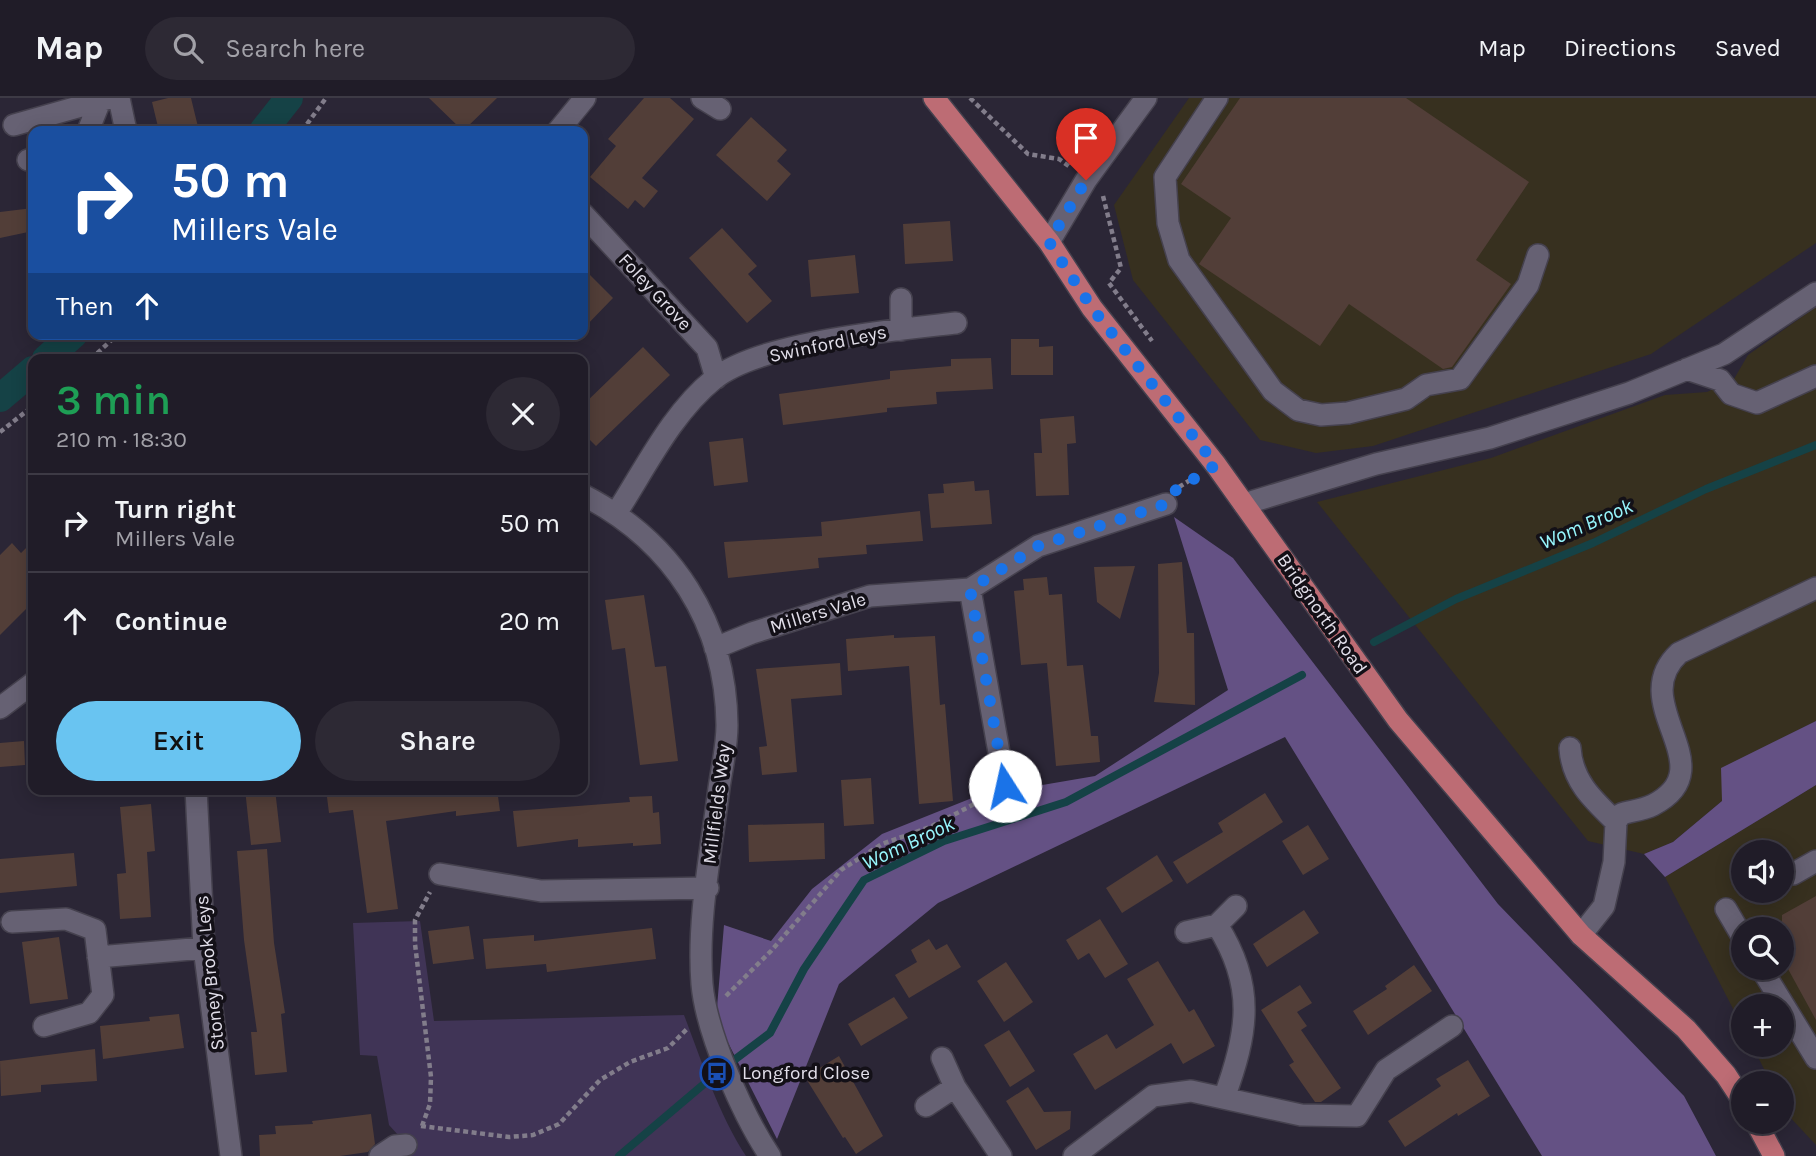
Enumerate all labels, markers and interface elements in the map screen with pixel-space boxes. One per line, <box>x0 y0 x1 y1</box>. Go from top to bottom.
search box <box>145 17 635 80</box>
text: Map <box>35 29 103 67</box>
icon: search <box>169 29 207 67</box>
text: Search here <box>225 33 365 64</box>
text: Map <box>1478 34 1526 62</box>
text: Directions <box>1564 34 1677 62</box>
text: Saved <box>1715 34 1781 62</box>
pin <box>1056 108 1116 180</box>
icon: arrive <box>1067 119 1105 157</box>
text: 50 m <box>171 152 289 209</box>
icon: right <box>56 154 147 245</box>
text: Millers Vale <box>171 211 338 248</box>
street label: Foley Grove <box>614 249 696 335</box>
icon: ahead <box>128 287 166 325</box>
text: Then <box>56 291 114 322</box>
street label: Swinford Leys <box>767 321 889 367</box>
text: 3 min <box>56 375 171 425</box>
button: close <box>486 377 560 451</box>
text: 210 m · 18:30 <box>56 426 187 453</box>
water label: Wom Brook <box>1536 493 1637 554</box>
text: Turn right <box>115 494 236 525</box>
icon: right <box>56 504 94 542</box>
text: 50 m <box>499 508 560 539</box>
text: Millers Vale <box>115 525 235 552</box>
street label: Bridgnorth Road <box>1272 550 1372 678</box>
street label: Millers Vale <box>767 588 869 638</box>
icon: ahead <box>56 602 94 640</box>
text: Continue <box>115 606 227 637</box>
text: 20 m <box>499 606 560 637</box>
button: Exit <box>56 701 301 781</box>
button: Share <box>315 701 560 781</box>
street label: Millfields Way <box>699 742 735 865</box>
position arrow <box>968 749 1042 823</box>
water label: Wom Brook <box>858 811 958 875</box>
map controls <box>1731 840 1794 1134</box>
button: sound <box>1731 840 1794 903</box>
street label: Stoney Brook Leys <box>191 894 229 1052</box>
button: search <box>1731 917 1794 980</box>
button: + <box>1731 994 1794 1057</box>
bus stop icon: Longford Close <box>698 1054 736 1092</box>
place label: Longford Close <box>742 1062 870 1084</box>
button: − <box>1731 1071 1794 1134</box>

